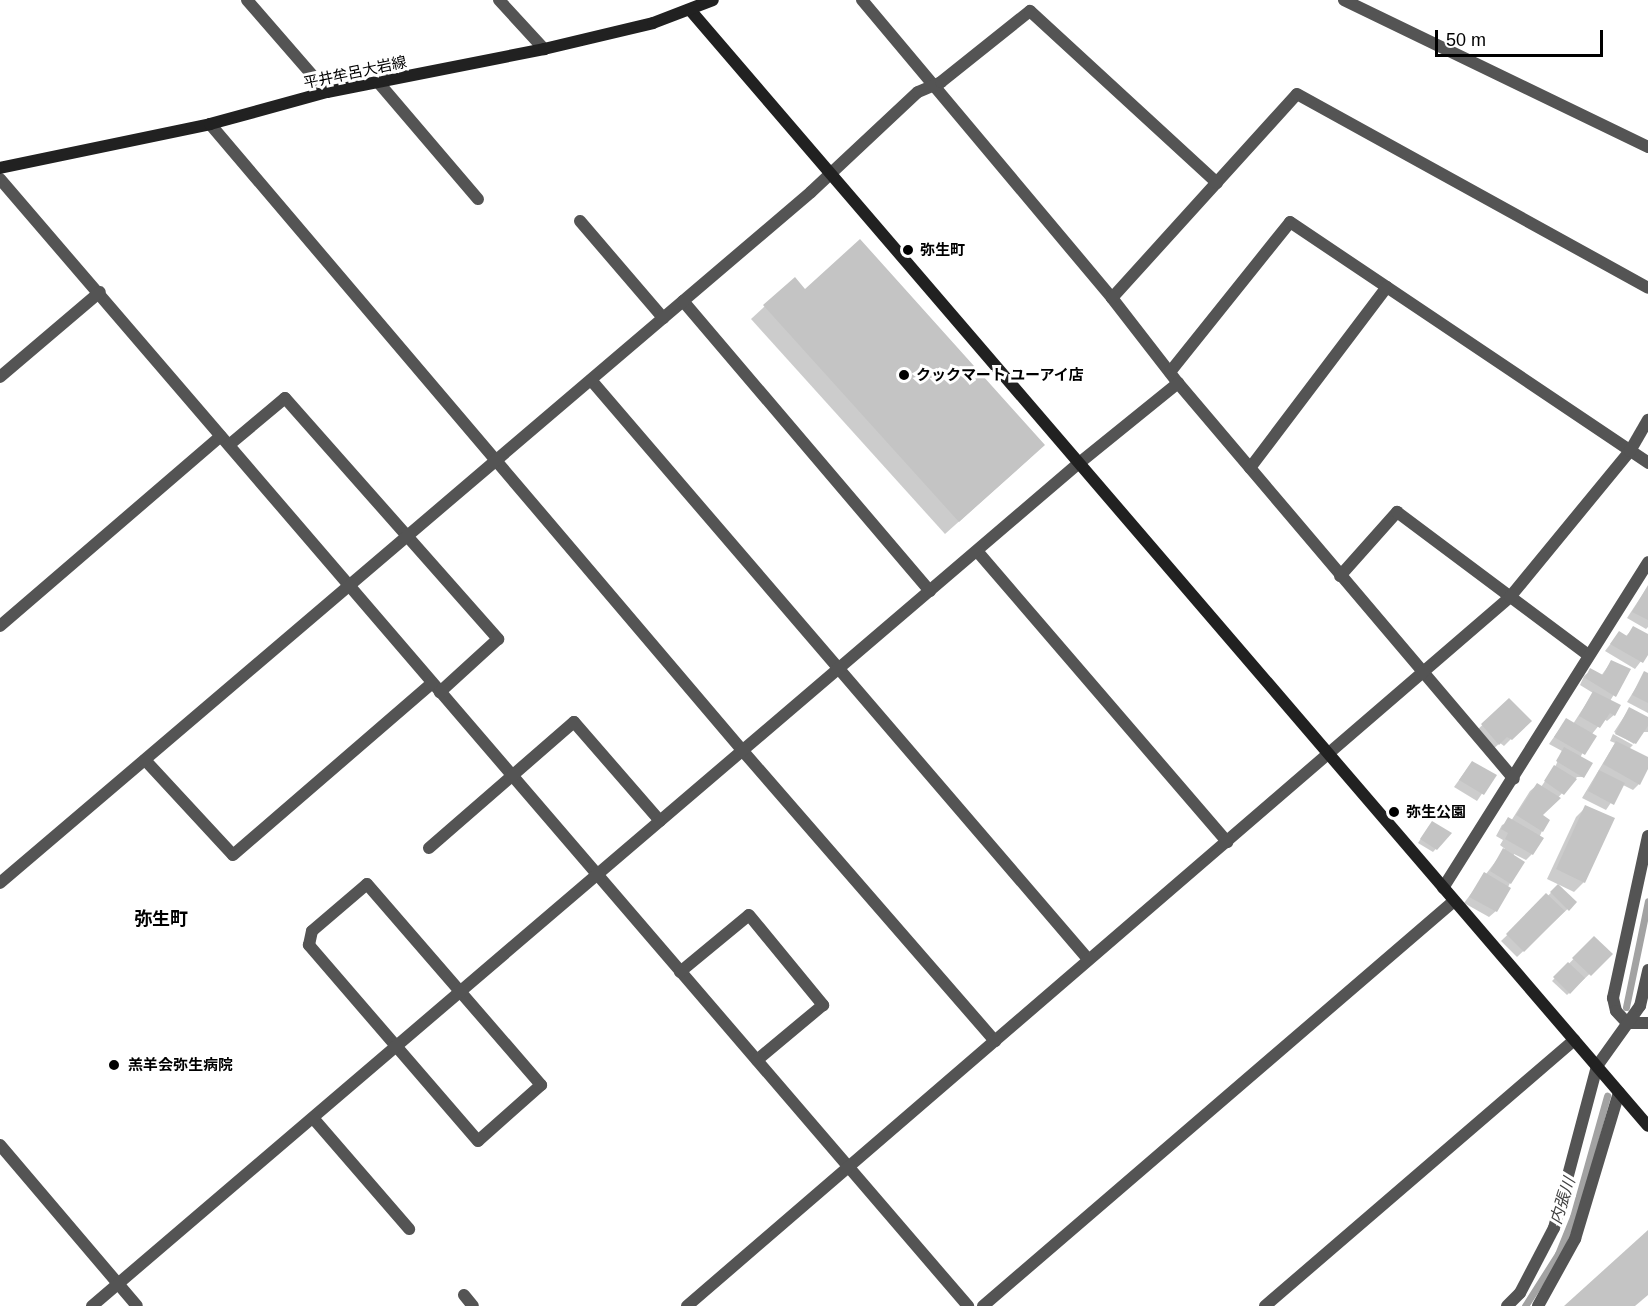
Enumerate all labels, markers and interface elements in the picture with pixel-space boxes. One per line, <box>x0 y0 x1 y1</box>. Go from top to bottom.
scale bar <box>1438 18 1606 56</box>
text: 50 m <box>1446 30 1486 50</box>
street label: 平井牟呂大岩線 <box>302 52 408 92</box>
place label: 弥生町 <box>920 241 965 259</box>
marker: 弥生町 <box>901 243 915 257</box>
place label: クックマート ユーアイ店 <box>916 366 1085 384</box>
marker: クックマート ユーアイ店 <box>897 368 911 382</box>
place label: 弥生公園 <box>1406 803 1466 821</box>
marker: 弥生公園 <box>1387 805 1401 819</box>
district label: 弥生町 <box>134 908 188 930</box>
marker: 羔羊会弥生病院 <box>105 1056 123 1074</box>
place label: 羔羊会弥生病院 <box>128 1056 233 1074</box>
water label: 内張川 <box>1546 1175 1580 1227</box>

